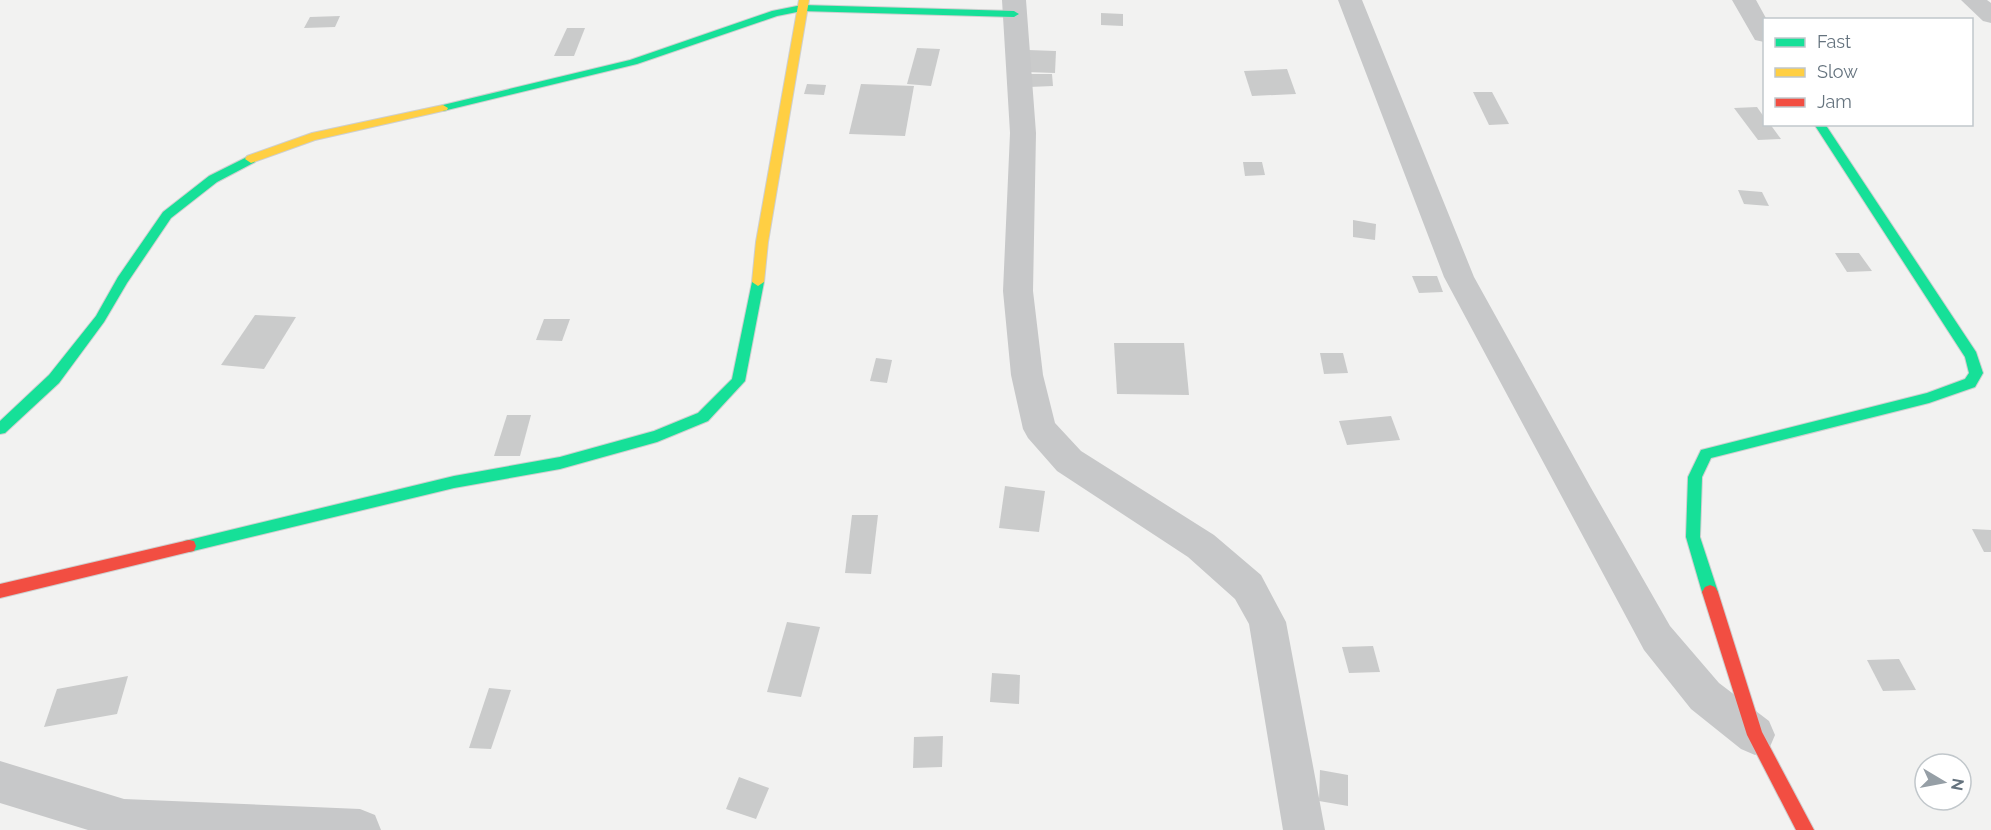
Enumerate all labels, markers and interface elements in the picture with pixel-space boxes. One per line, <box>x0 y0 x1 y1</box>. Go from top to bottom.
legend <box>1763 18 1973 126</box>
text: Fast <box>1817 31 1851 52</box>
text: Slow <box>1817 61 1858 82</box>
text: Jam <box>1817 91 1852 112</box>
north arrow <box>1913 752 1973 812</box>
text: N <box>1947 777 1968 792</box>

